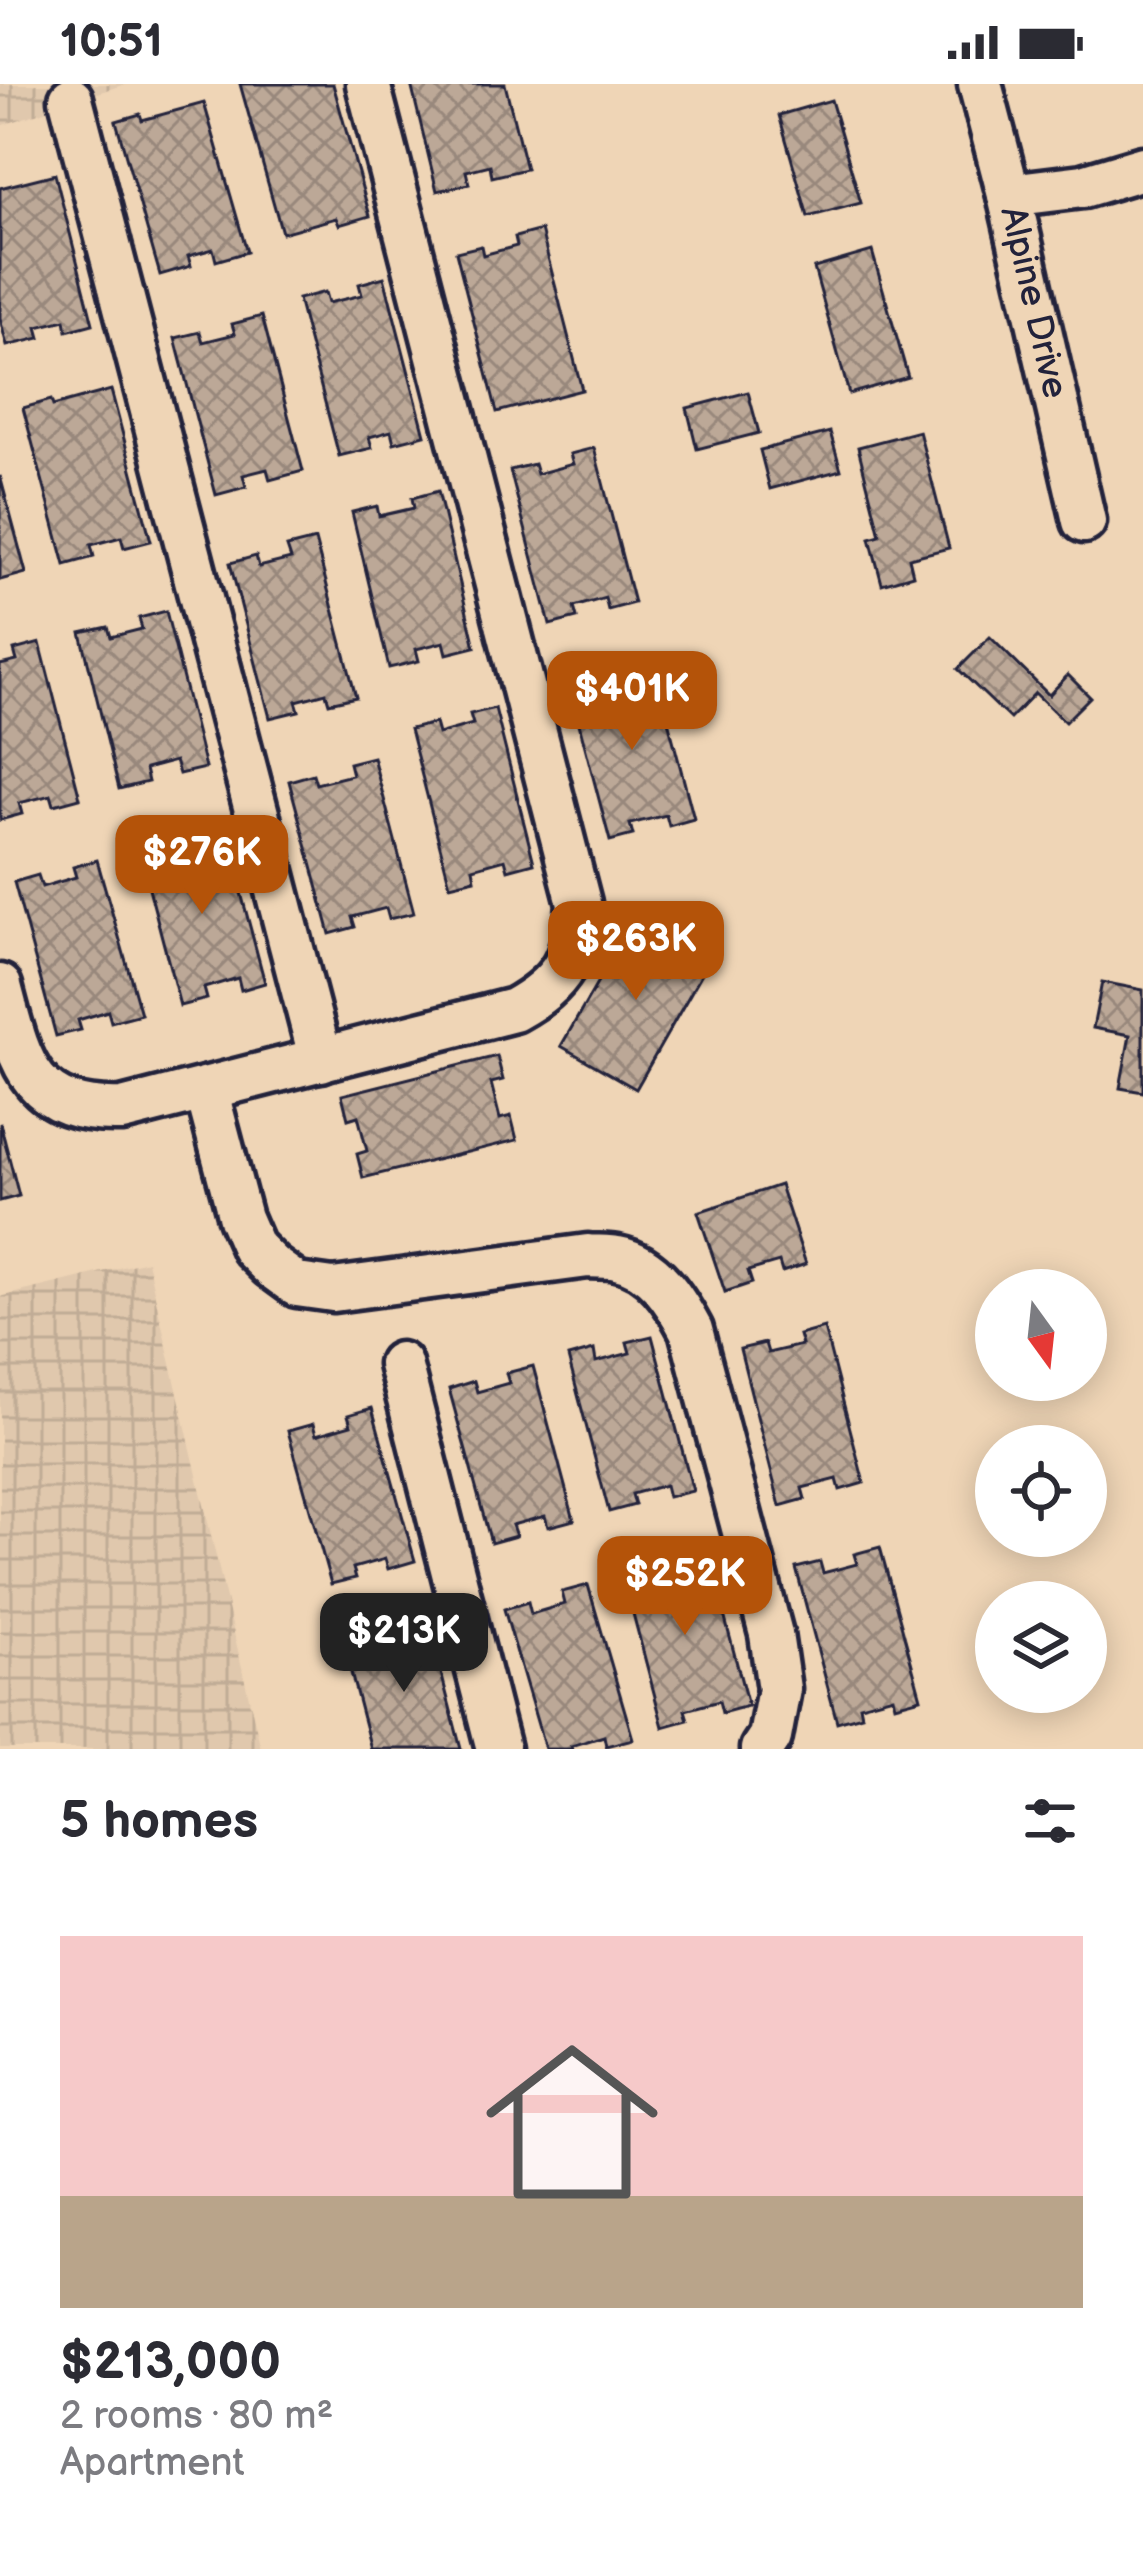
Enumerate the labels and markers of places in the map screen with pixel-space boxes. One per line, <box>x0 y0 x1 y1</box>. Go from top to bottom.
pin: $401K <box>548 651 716 753</box>
pin: $276K <box>118 815 286 917</box>
pin: $263K <box>552 901 720 1003</box>
pin: $252K <box>601 1536 769 1638</box>
pin: $213K <box>320 1593 488 1695</box>

